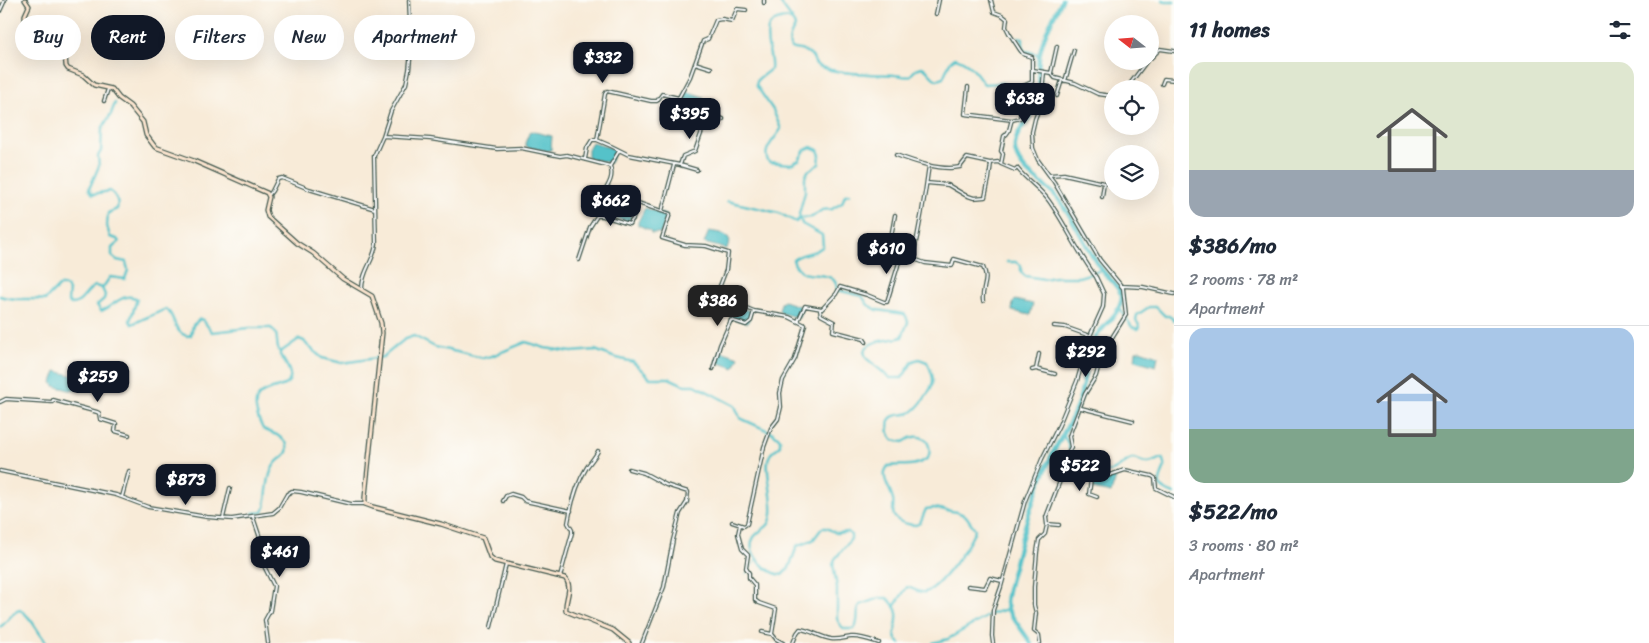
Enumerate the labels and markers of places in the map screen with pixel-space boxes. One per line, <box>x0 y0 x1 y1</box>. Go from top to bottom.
pin: $332 <box>573 42 633 84</box>
pin: $638 <box>995 82 1055 125</box>
pin: $395 <box>660 98 720 140</box>
pin: $662 <box>581 184 641 227</box>
pin: $610 <box>857 232 917 275</box>
pin: $386 <box>688 284 748 327</box>
pin: $292 <box>1056 336 1116 378</box>
pin: $259 <box>68 360 128 403</box>
pin: $522 <box>1050 450 1110 492</box>
pin: $873 <box>156 464 216 506</box>
pin: $461 <box>250 536 310 578</box>

